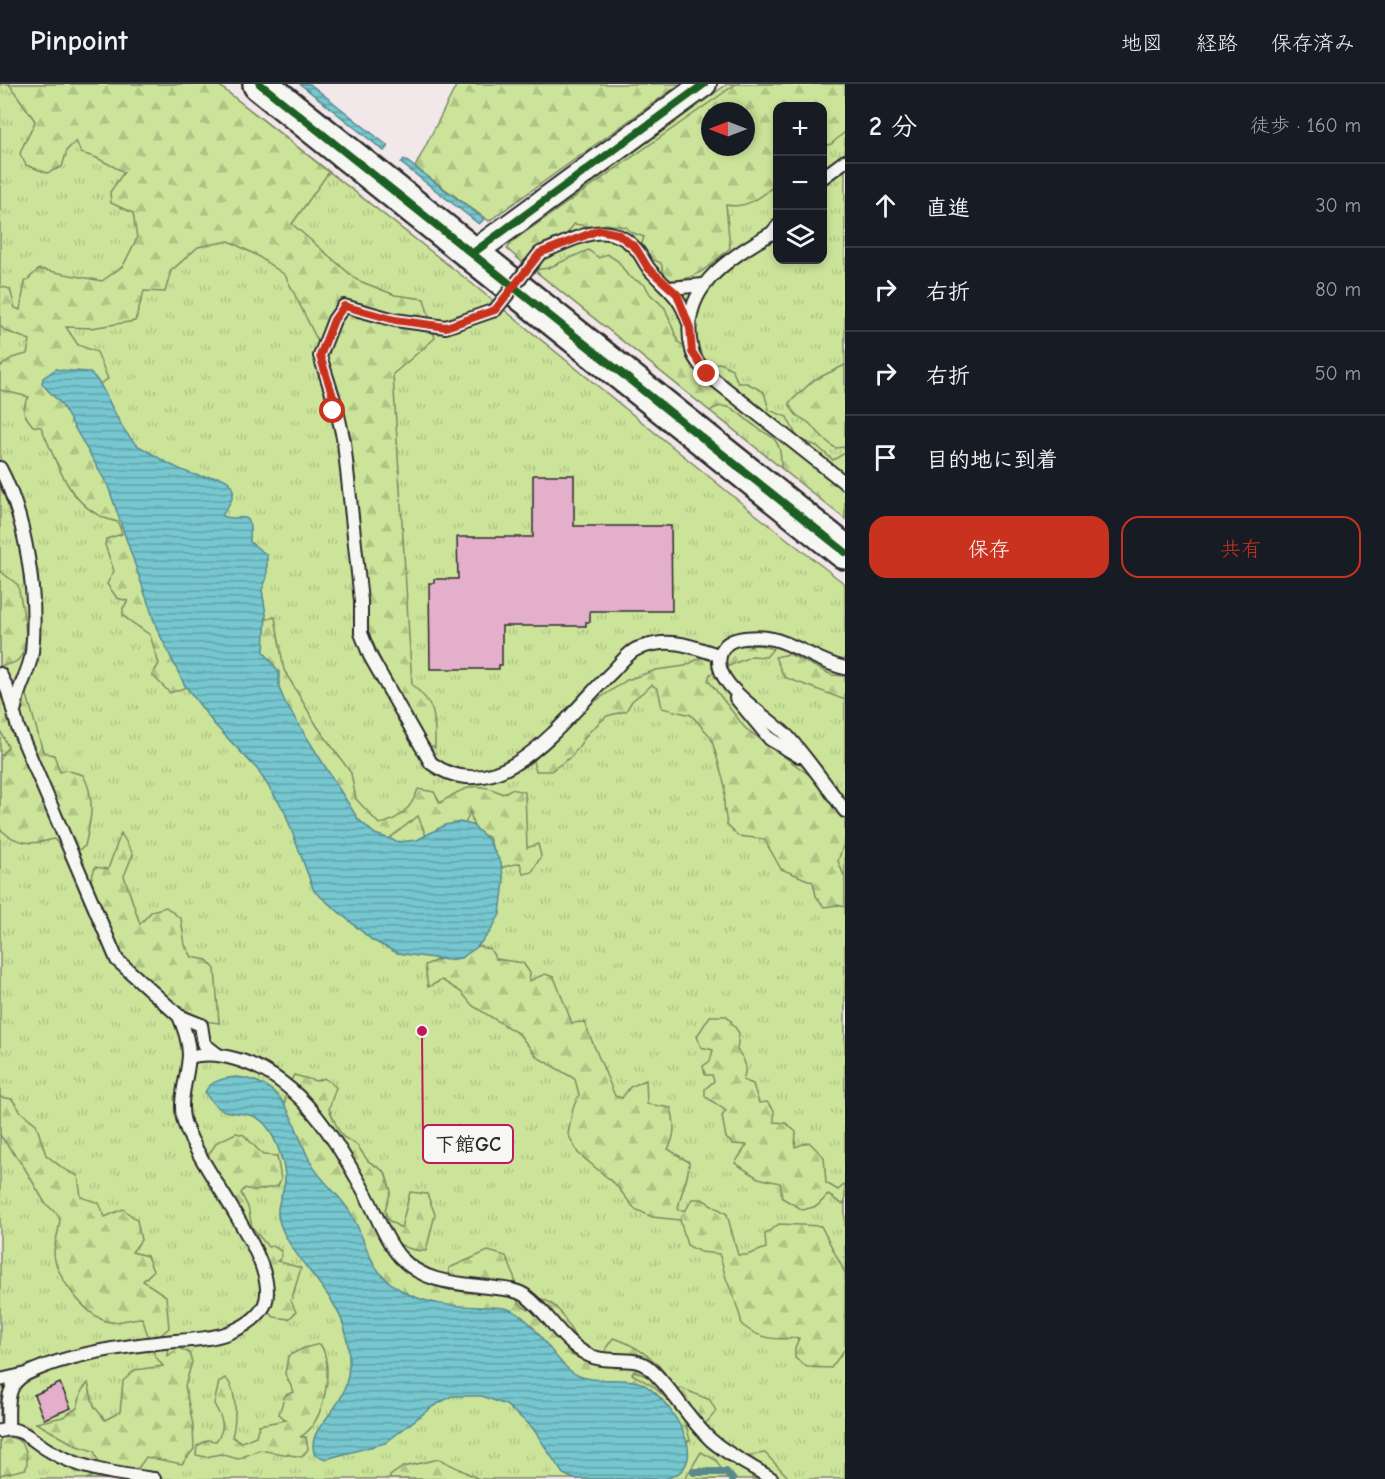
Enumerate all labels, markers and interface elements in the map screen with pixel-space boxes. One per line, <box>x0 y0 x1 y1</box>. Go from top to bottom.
text: Pinpoint <box>30 25 128 57</box>
text: 地図 <box>1121 31 1163 55</box>
text: 経路 <box>1196 31 1238 55</box>
text: 保存済み <box>1271 31 1355 55</box>
north arrow <box>701 102 755 156</box>
map controls <box>773 102 827 264</box>
button: + <box>773 102 827 156</box>
text: 2 分 <box>869 112 917 142</box>
text: 徒歩 · 160 m <box>1250 114 1361 137</box>
button: − <box>773 156 827 210</box>
icon: ahead <box>869 189 902 222</box>
text: 30 m <box>1315 194 1361 217</box>
text: 直進 <box>926 195 970 221</box>
button: layers <box>773 210 827 264</box>
icon: right <box>869 273 902 306</box>
text: 80 m <box>1315 278 1361 301</box>
text: 右折 <box>926 279 970 305</box>
icon: right <box>869 357 902 390</box>
route end <box>693 360 719 386</box>
text: 50 m <box>1315 362 1361 385</box>
text: 右折 <box>926 363 970 389</box>
route start <box>319 397 345 423</box>
icon: arrive <box>869 441 902 474</box>
text: 目的地に到着 <box>926 447 1058 473</box>
button: 保存 <box>869 516 1109 578</box>
button: 共有 <box>1121 516 1361 578</box>
callout: 下館GC <box>423 1125 513 1163</box>
text: 下館GC <box>435 1133 501 1156</box>

